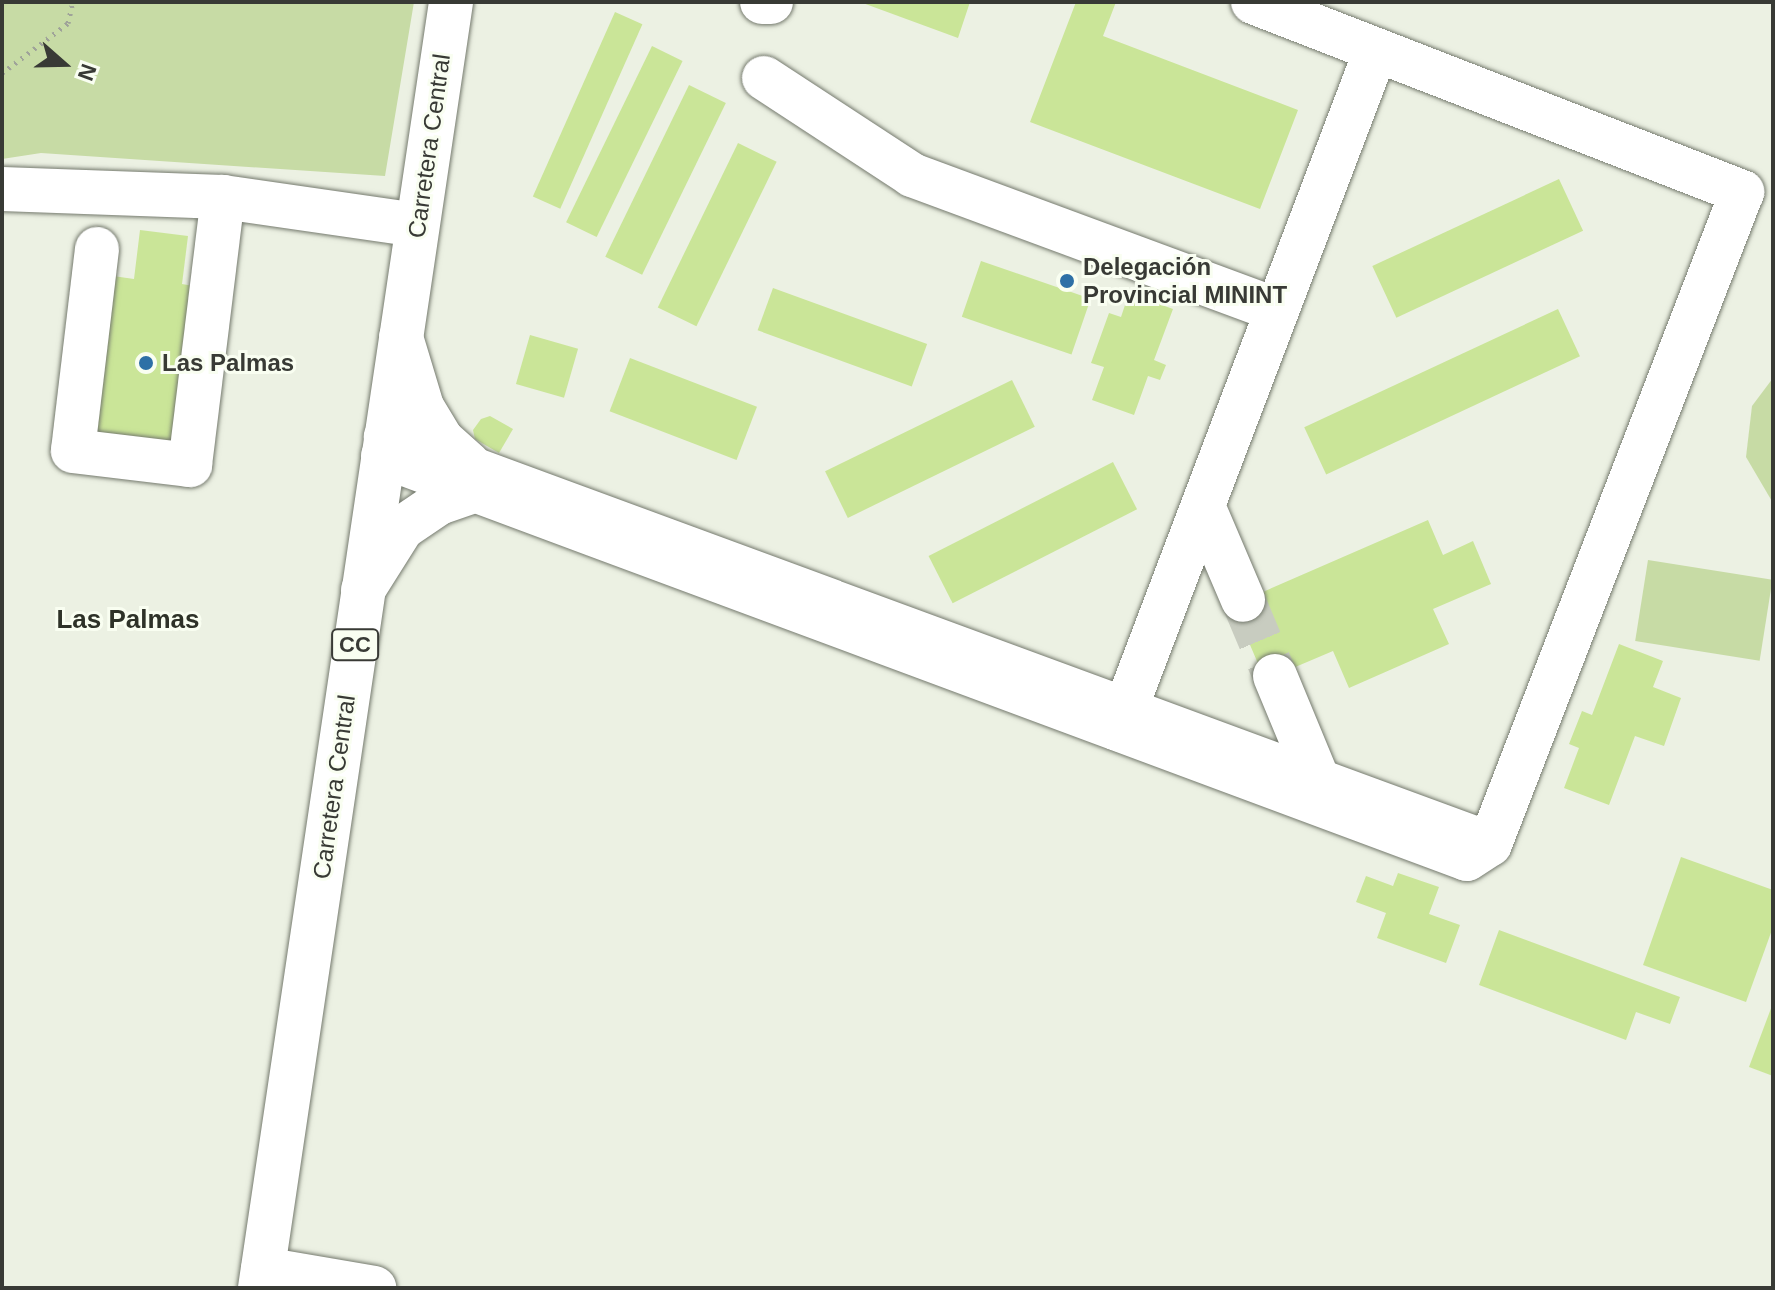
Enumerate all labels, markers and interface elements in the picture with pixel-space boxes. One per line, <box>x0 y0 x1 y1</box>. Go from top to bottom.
north arrow <box>24 24 104 104</box>
street label: Carretera Central <box>402 52 456 240</box>
text: N <box>73 61 101 84</box>
place label: Delegación Provincial MININT <box>1083 253 1287 309</box>
marker: Delegación Provincial MININT <box>1058 272 1076 290</box>
place label: Las Palmas <box>162 349 294 377</box>
marker: Las Palmas <box>137 354 155 372</box>
district label: Las Palmas <box>56 604 200 636</box>
road number: CC <box>331 627 379 663</box>
street label: Carretera Central <box>307 693 361 881</box>

